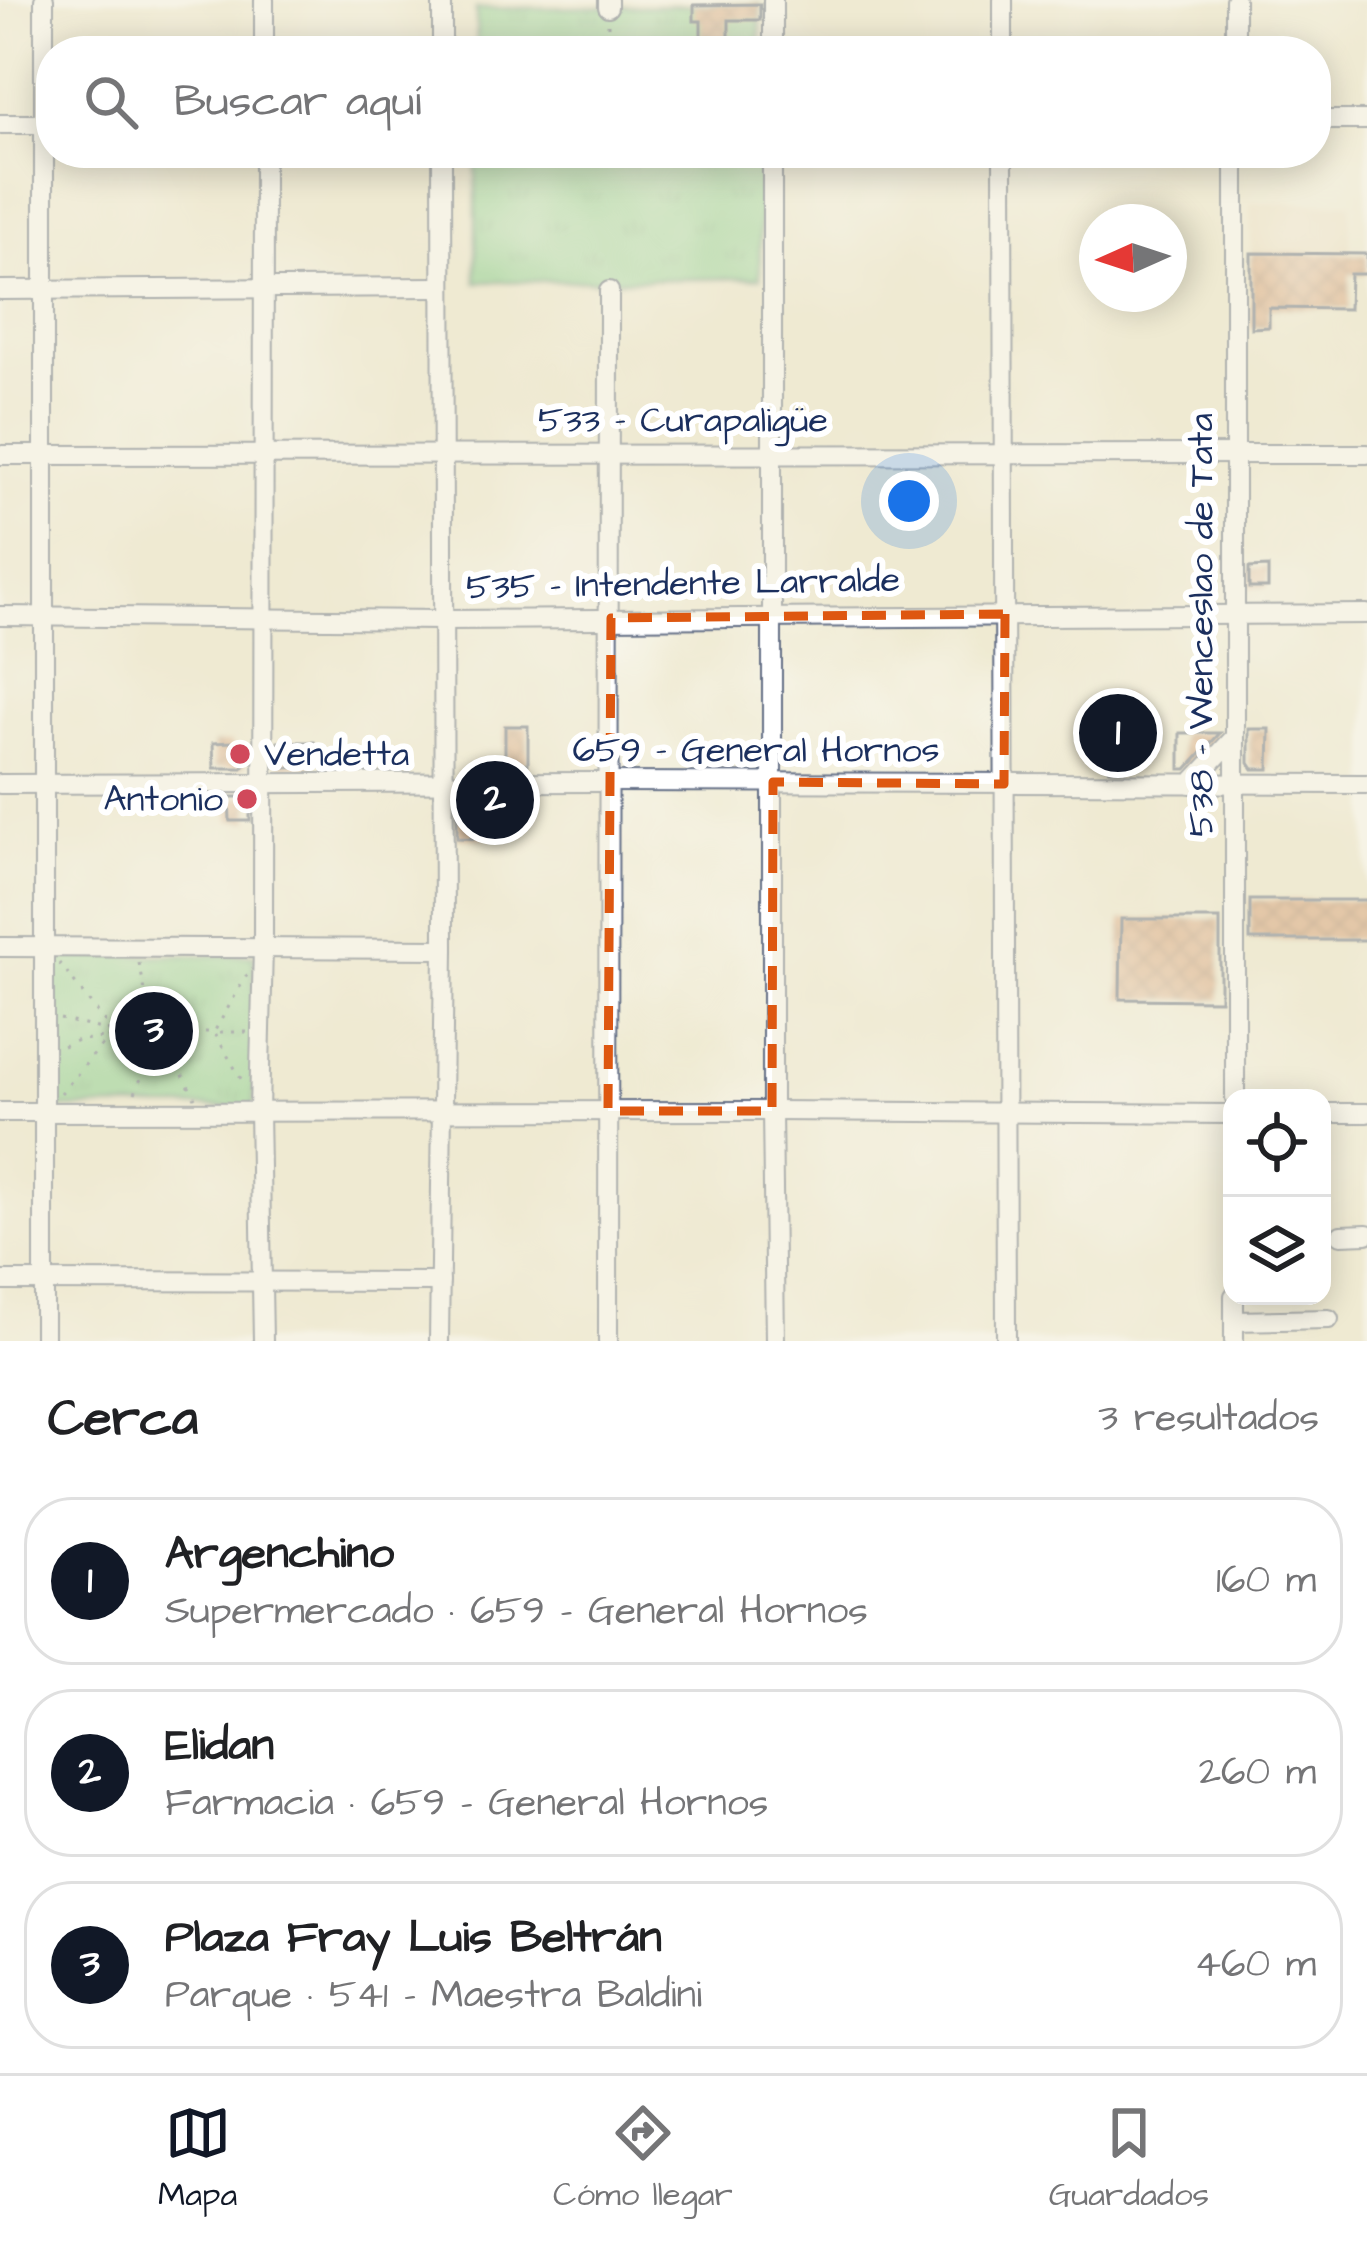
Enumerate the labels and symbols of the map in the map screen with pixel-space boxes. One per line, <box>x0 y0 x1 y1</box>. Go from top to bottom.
north arrow <box>1079 204 1187 312</box>
street label: 533 - Curapaligüe <box>538 395 828 447</box>
street label: 538 - Wenceslao de Tata <box>1176 413 1227 837</box>
your location <box>879 471 939 531</box>
street label: 535 - Intendente Larralde <box>466 555 900 613</box>
pin: 1 <box>1079 688 1157 778</box>
street label: 659 - General Hornos <box>573 725 939 776</box>
place label: Vendetta <box>264 729 409 780</box>
marker: Vendetta <box>227 741 253 767</box>
pin: 2 <box>456 755 534 845</box>
place label: Antonio <box>103 774 223 825</box>
marker: Antonio <box>234 786 260 812</box>
pin: 3 <box>115 986 193 1076</box>

